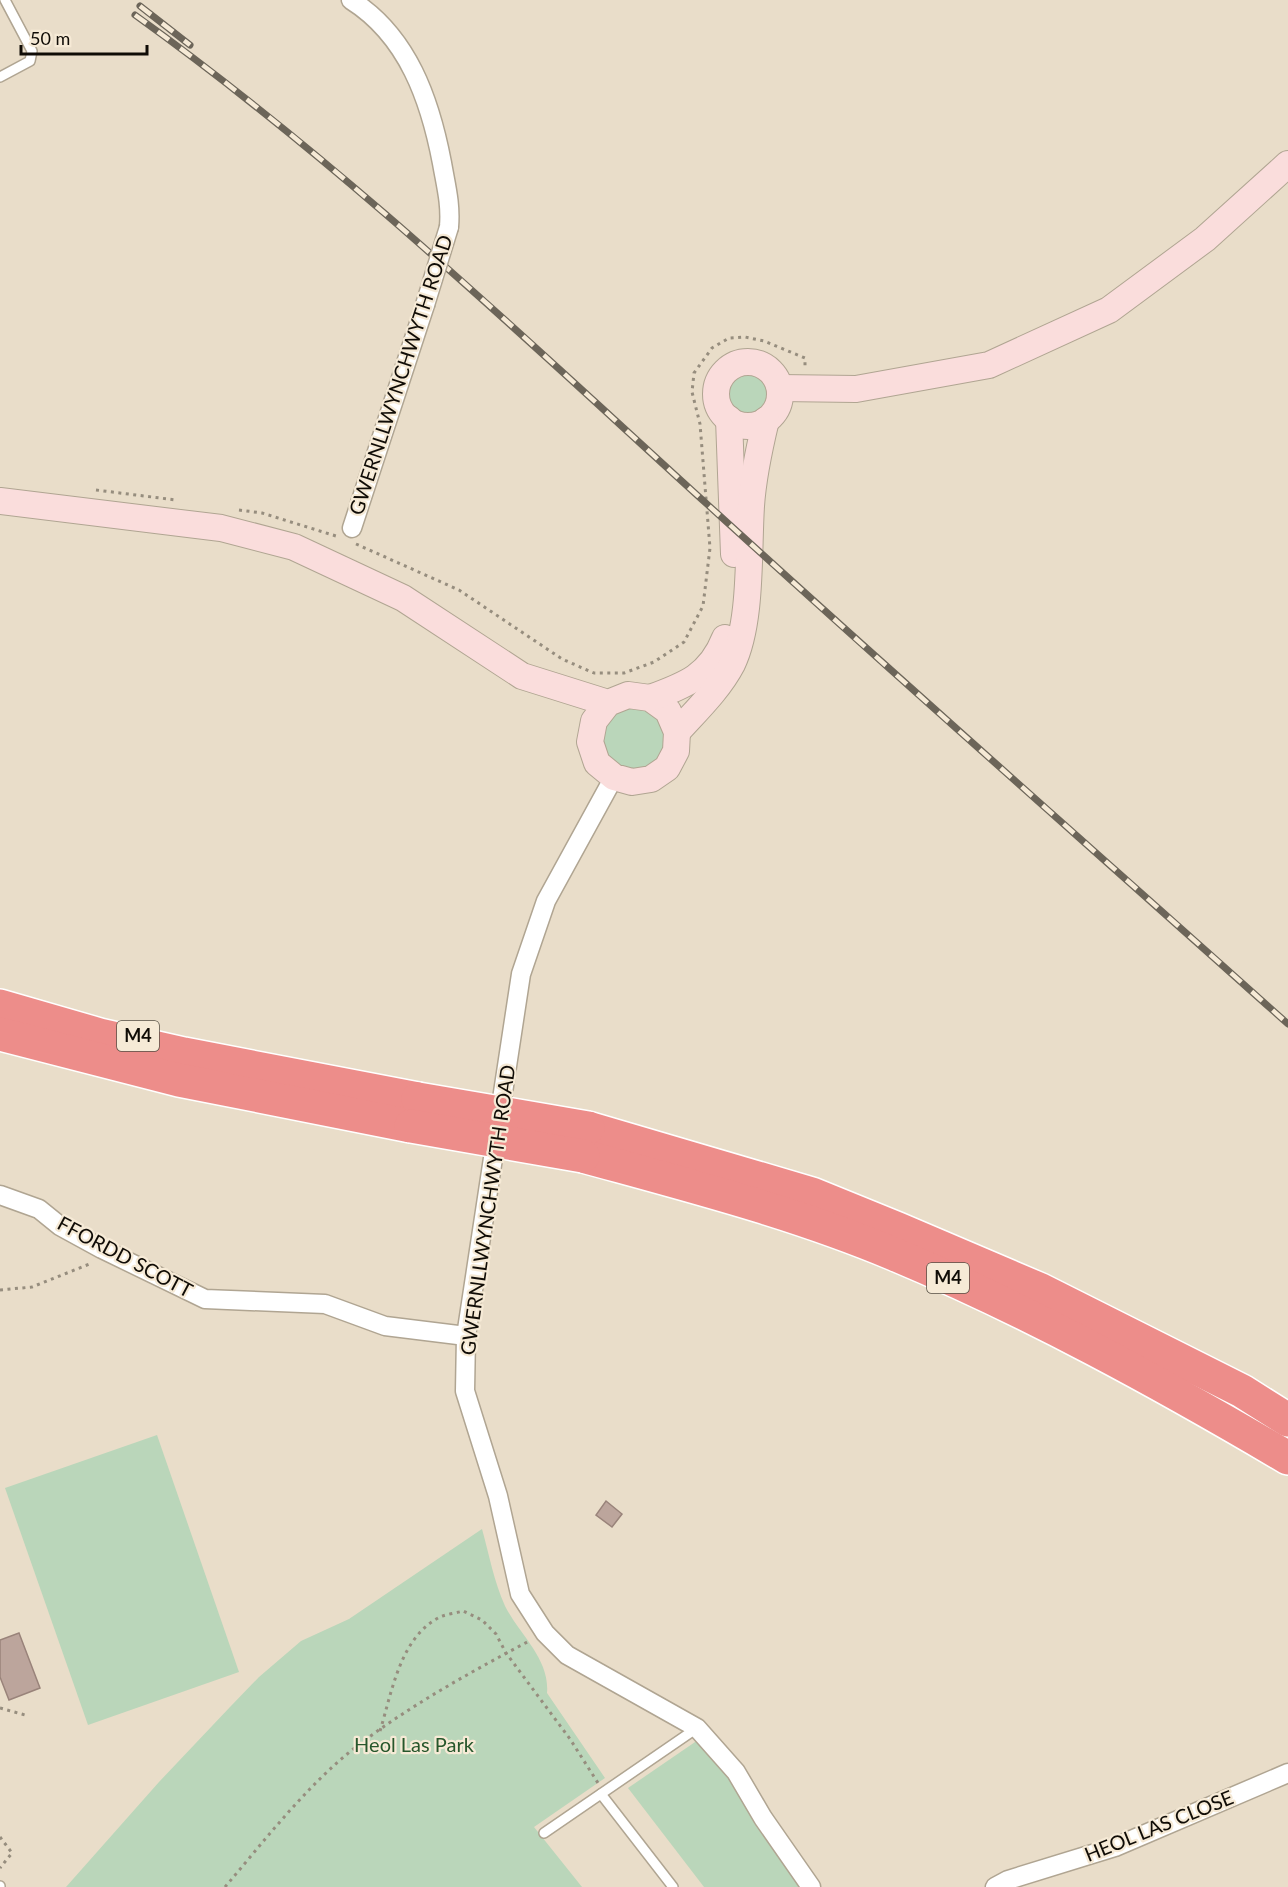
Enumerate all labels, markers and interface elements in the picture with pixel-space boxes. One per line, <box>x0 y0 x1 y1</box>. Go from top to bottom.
scale bar <box>21 18 147 56</box>
text: 50 m <box>30 27 70 49</box>
street label: GWERNLLWYNCHWYTH ROAD <box>343 232 457 518</box>
road number: M4 <box>117 1021 159 1051</box>
street label: GWERNLLWYNCHWYTH ROAD <box>455 1063 519 1357</box>
street label: FFORDD SCOTT <box>54 1210 197 1302</box>
road number: M4 <box>927 1263 969 1293</box>
park label: Heol Las Park <box>354 1732 475 1756</box>
street label: HEOL LAS CLOSE <box>1081 1784 1237 1866</box>

